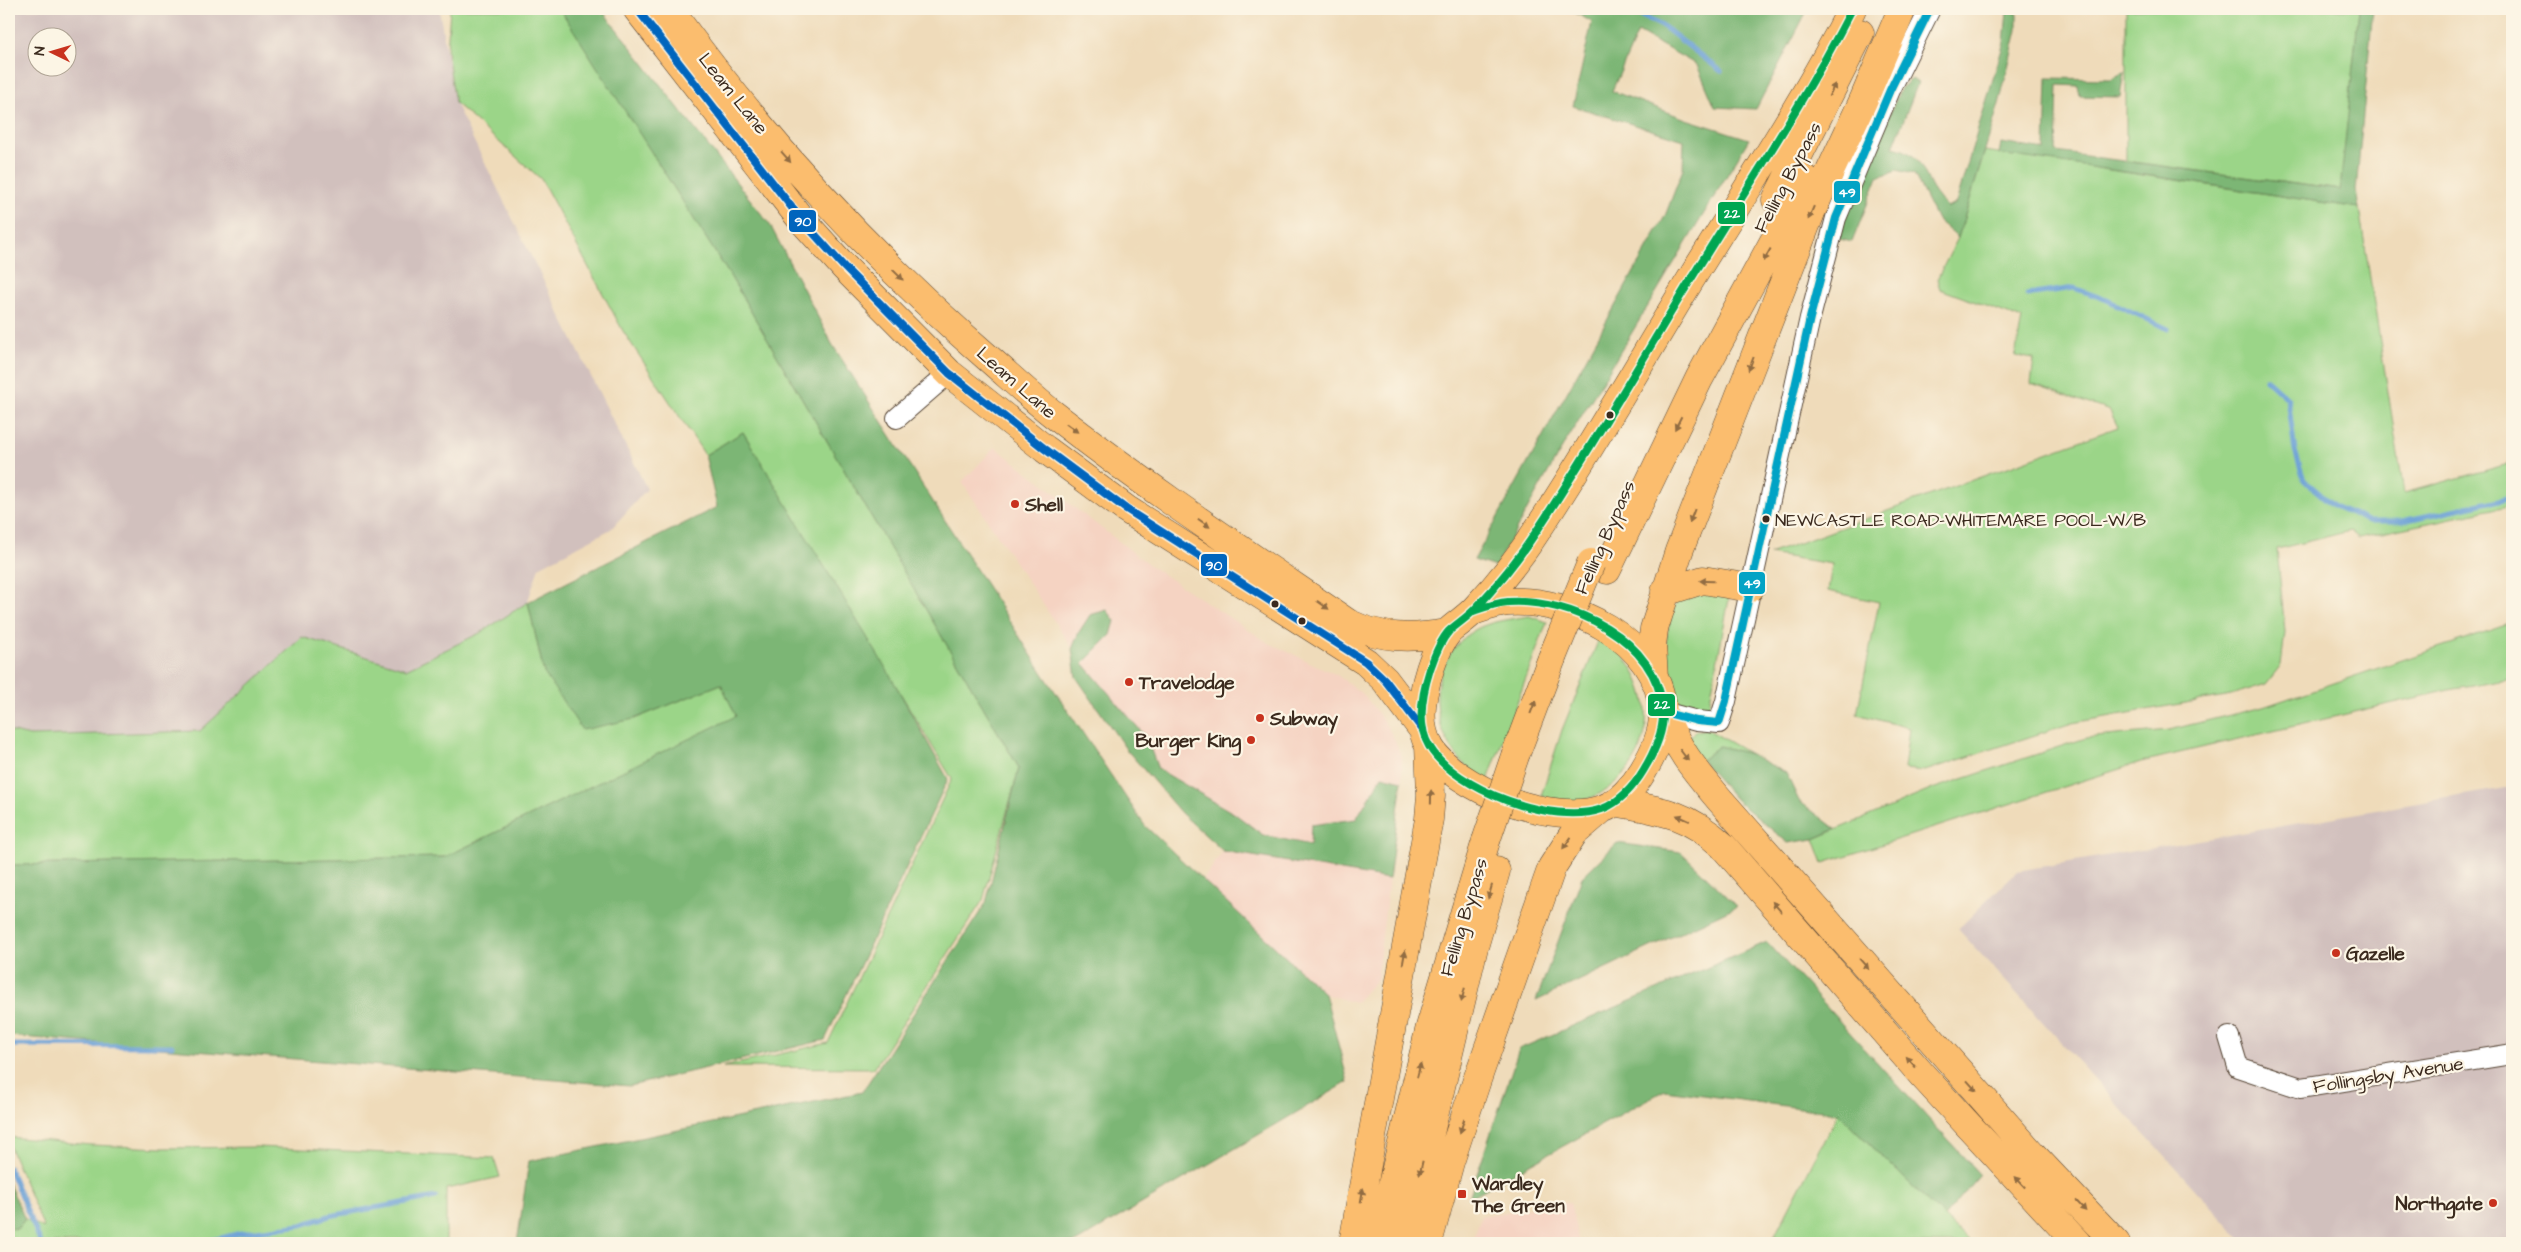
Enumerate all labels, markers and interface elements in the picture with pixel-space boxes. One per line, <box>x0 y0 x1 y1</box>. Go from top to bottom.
north arrow <box>28 28 78 78</box>
text: N <box>30 45 50 56</box>
street label: Leam Lane <box>691 47 774 141</box>
one-way arrow <box>1828 83 1836 98</box>
street label: Felling Bypass <box>1748 117 1830 239</box>
one-way arrow <box>781 150 792 163</box>
line badge: 49 <box>1833 180 1861 204</box>
text: 49 <box>1838 183 1856 203</box>
line badge: 22 <box>1717 201 1746 225</box>
text: 22 <box>1723 204 1741 224</box>
one-way arrow <box>1807 206 1815 221</box>
line badge: 90 <box>788 209 817 233</box>
text: 90 <box>795 212 812 232</box>
one-way arrow <box>1763 248 1771 263</box>
one-way arrow <box>892 269 904 281</box>
street label: Leam Lane <box>970 341 1062 426</box>
one-way arrow <box>1747 357 1755 372</box>
unlabelled marker <box>1605 410 1615 420</box>
one-way arrow <box>1673 416 1681 430</box>
one-way arrow <box>1065 423 1079 433</box>
street label: Felling Bypass <box>1568 476 1644 599</box>
place label: Shell <box>1024 492 1063 519</box>
marker: Shell <box>1009 498 1021 510</box>
place label: NEWCASTLE ROAD-WHITEMARE POOL-W/B <box>1775 508 2146 533</box>
one-way arrow <box>1688 509 1696 524</box>
marker: NEWCASTLE ROAD-WHITEMARE POOL-W/B <box>1761 514 1771 524</box>
one-way arrow <box>1197 518 1211 528</box>
line badge: 90 <box>1200 553 1228 577</box>
text: 90 <box>1206 556 1223 576</box>
line badge: 49 <box>1738 571 1766 595</box>
text: 49 <box>1743 574 1761 594</box>
one-way arrow <box>1699 577 1715 585</box>
unlabelled marker <box>1270 599 1280 609</box>
one-way arrow <box>1316 600 1330 610</box>
unlabelled marker <box>1297 616 1307 626</box>
place label: Travelodge <box>1138 670 1235 698</box>
marker: Travelodge <box>1123 676 1135 688</box>
line badge: 22 <box>1647 693 1676 717</box>
text: 22 <box>1653 695 1671 715</box>
one-way arrow <box>1529 699 1537 714</box>
place label: Subway <box>1269 706 1339 734</box>
marker: Subway <box>1254 712 1266 724</box>
place label: Burger King <box>1136 728 1241 756</box>
marker: Burger King <box>1245 734 1257 746</box>
one-way arrow <box>1679 748 1689 762</box>
one-way arrow <box>1427 788 1435 804</box>
one-way arrow <box>1676 814 1690 822</box>
one-way arrow <box>1561 836 1572 849</box>
street label: Felling Bypass <box>1434 855 1496 980</box>
one-way arrow <box>1485 885 1493 900</box>
one-way arrow <box>1771 901 1782 914</box>
place label: Gazelle <box>2346 941 2405 968</box>
marker: Gazelle <box>2330 947 2342 959</box>
one-way arrow <box>1401 948 1409 964</box>
one-way arrow <box>1859 958 1870 971</box>
one-way arrow <box>1459 987 1467 1002</box>
street label: Follingsby Avenue <box>2311 1050 2466 1102</box>
one-way arrow <box>1905 1055 1916 1068</box>
one-way arrow <box>1415 1062 1423 1077</box>
one-way arrow <box>1966 1080 1977 1092</box>
one-way arrow <box>1458 1119 1466 1134</box>
one-way arrow <box>1417 1161 1425 1176</box>
place label: Wardley The Green <box>1471 1171 1565 1220</box>
one-way arrow <box>2014 1176 2026 1188</box>
one-way arrow <box>1359 1187 1367 1203</box>
marker: Wardley The Green <box>1456 1188 1468 1200</box>
place label: Northgate <box>2395 1191 2484 1219</box>
marker: Northgate <box>2487 1197 2499 1209</box>
one-way arrow <box>2075 1200 2087 1212</box>

